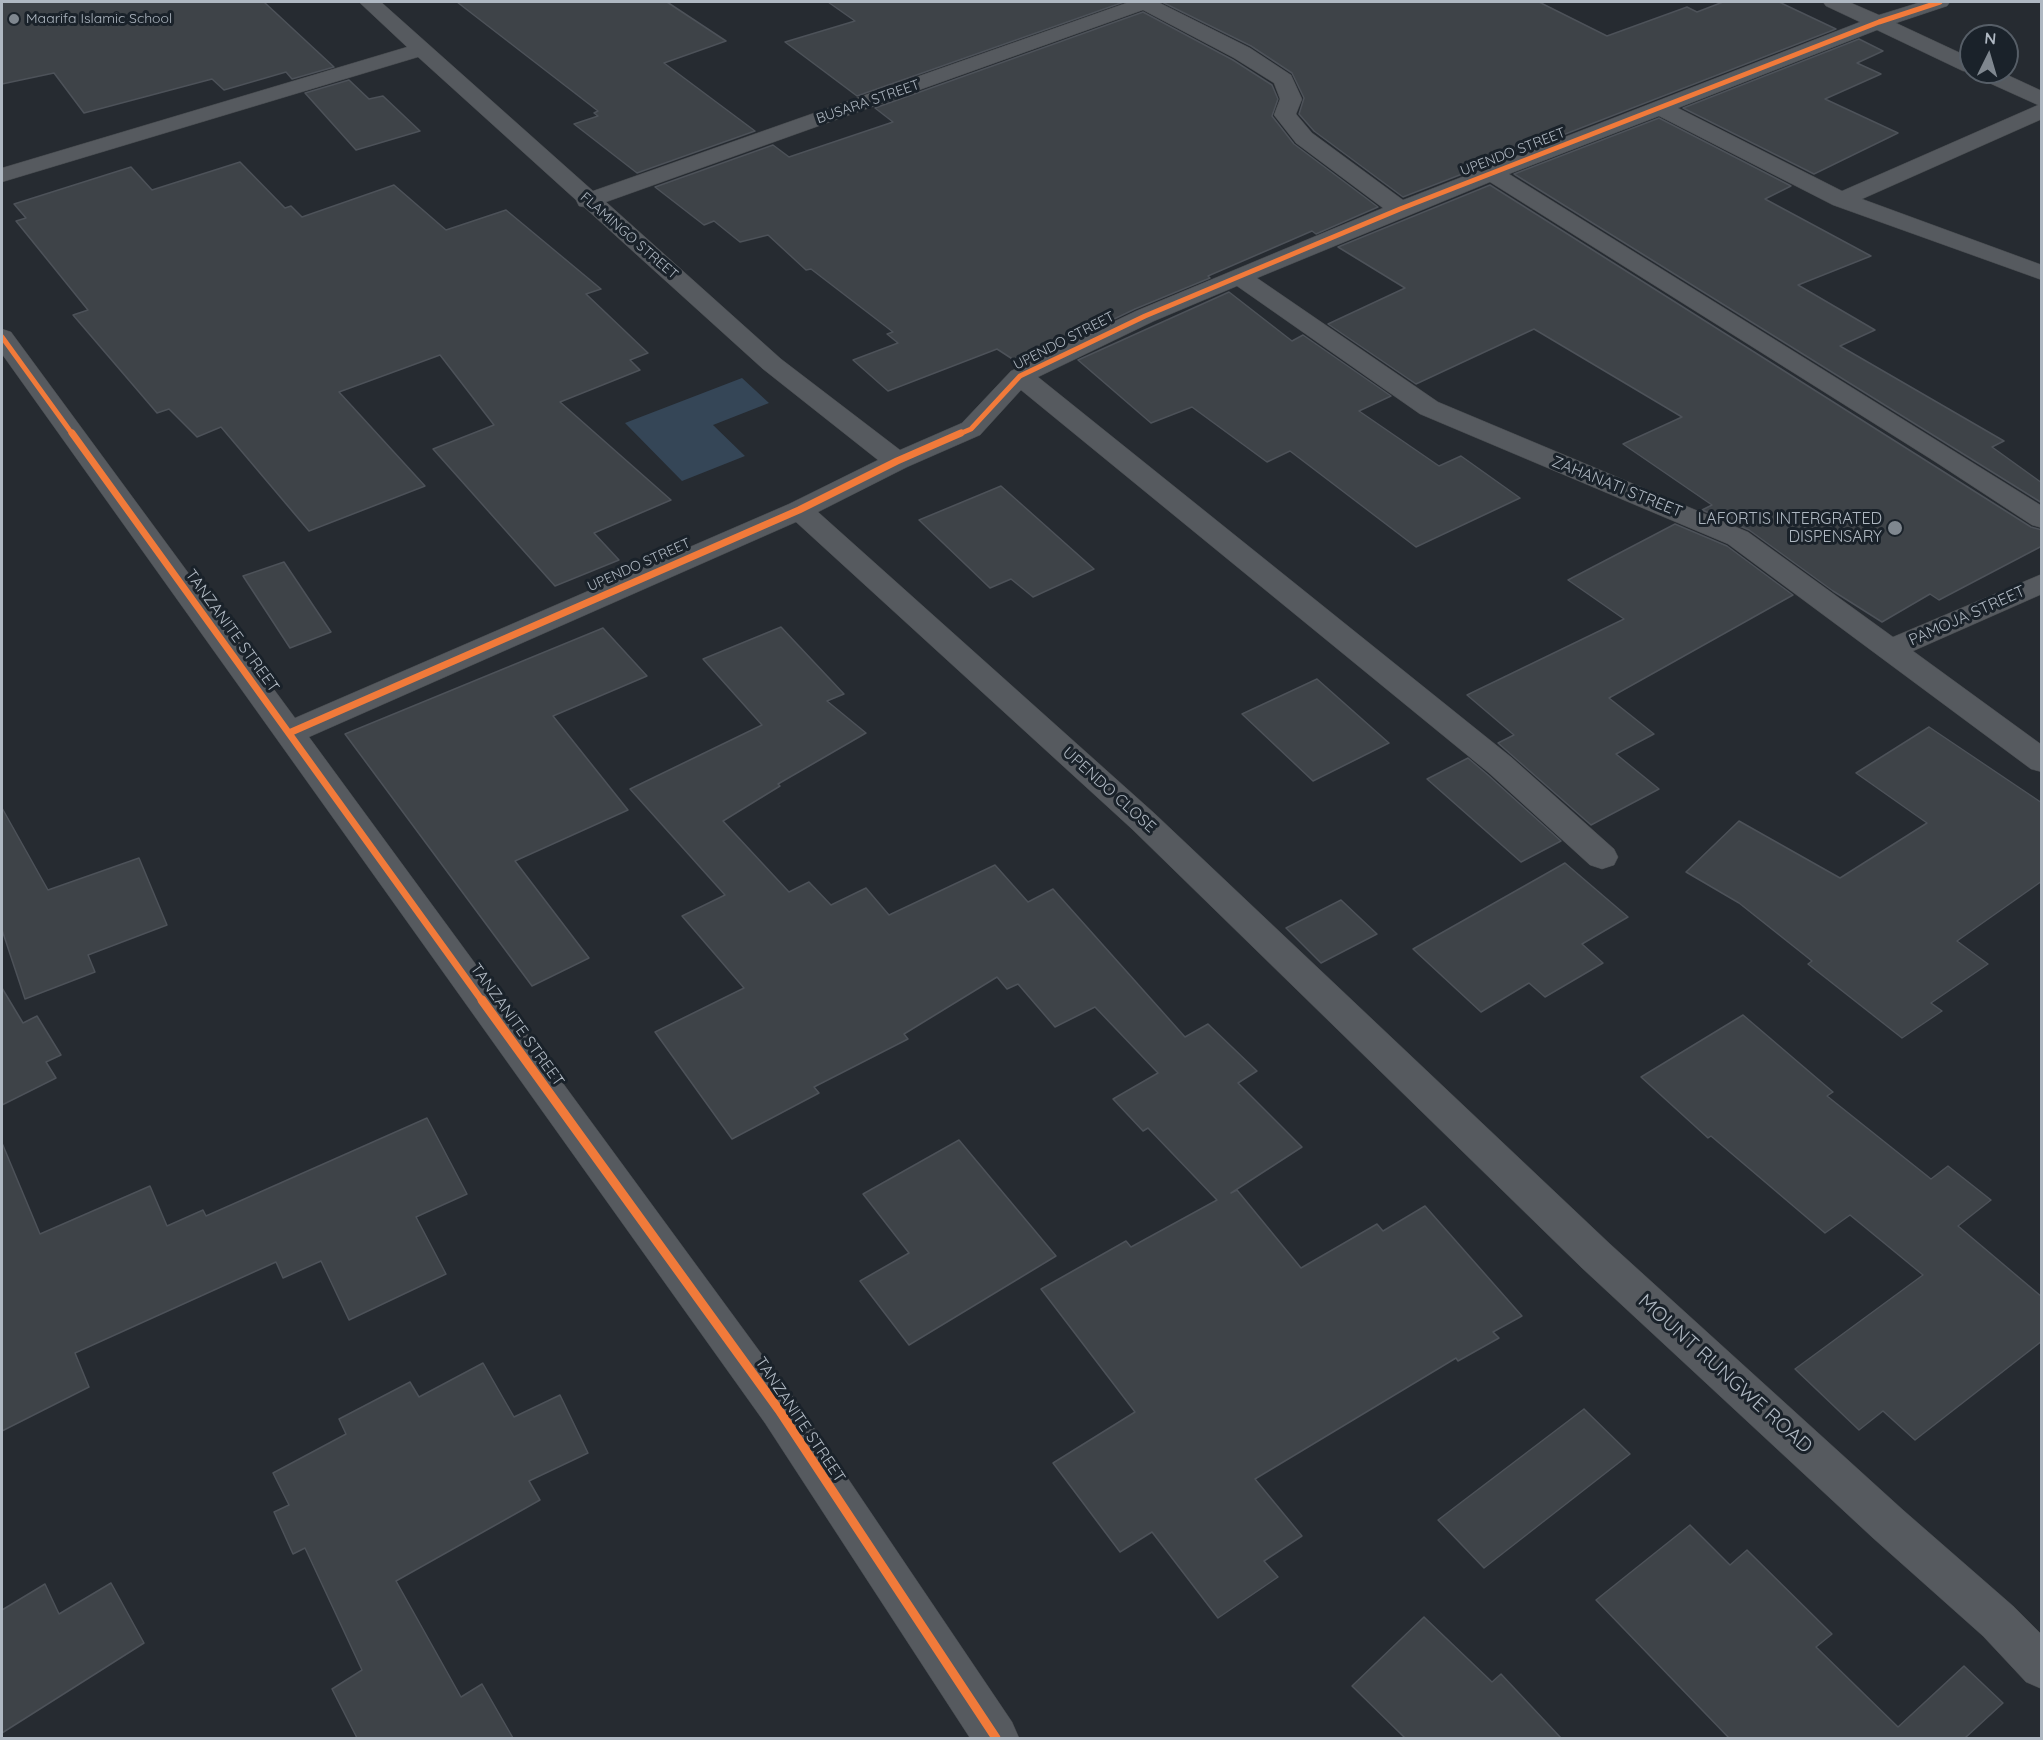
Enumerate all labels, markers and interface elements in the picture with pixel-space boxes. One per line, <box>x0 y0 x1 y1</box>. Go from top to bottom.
place label: Maarifa Islamic School <box>26 11 172 27</box>
marker: Maarifa Islamic School <box>7 12 21 26</box>
north arrow <box>1959 24 2019 84</box>
text: N <box>1984 28 1997 49</box>
street label: BUSARA STREET <box>814 76 922 128</box>
street label: UPENDO STREET <box>1458 124 1568 180</box>
street label: FLAMINGO STREET <box>577 189 681 283</box>
street label: UPENDO STREET <box>1011 308 1117 374</box>
street label: ZAHANATI STREET <box>1549 452 1685 522</box>
place label: LAFORTIS INTERGRATED DISPENSARY <box>1698 509 1882 547</box>
marker: LAFORTIS INTERGRATED DISPENSARY <box>1886 519 1904 537</box>
street label: UPENDO STREET <box>585 535 693 595</box>
street label: TANZANITE STREET <box>181 566 283 696</box>
street label: PAMOJA STREET <box>1906 582 2028 650</box>
street label: UPENDO CLOSE <box>1058 743 1160 837</box>
street label: TANZANITE STREET <box>466 960 568 1090</box>
street label: MOUNT RUNGWE ROAD <box>1633 1289 1817 1459</box>
street label: TANZANITE STREET <box>751 1353 849 1487</box>

